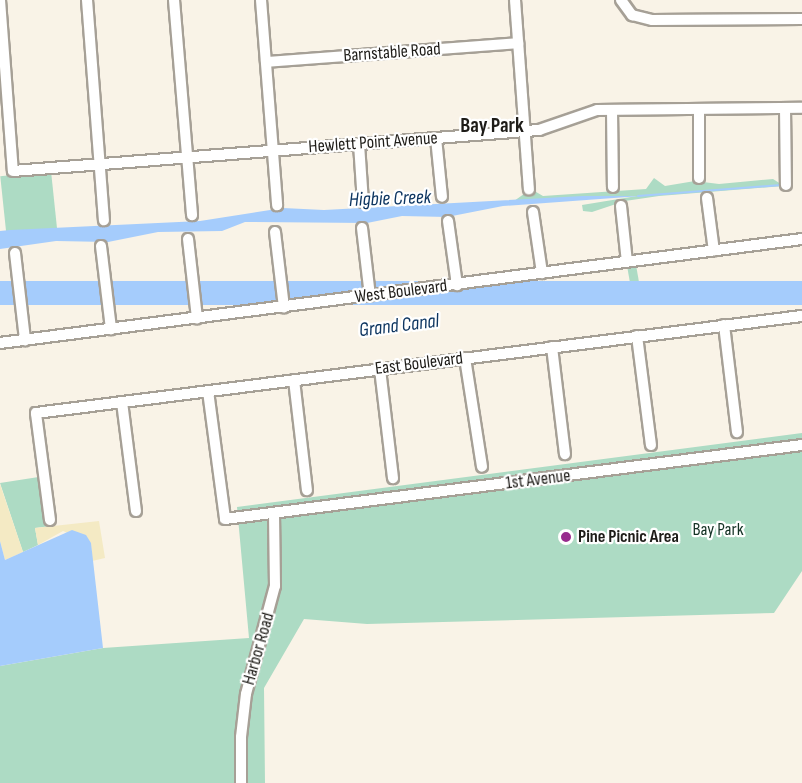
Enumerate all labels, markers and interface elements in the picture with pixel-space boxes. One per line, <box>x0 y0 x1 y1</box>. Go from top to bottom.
street label: Barnstable Road <box>343 39 441 67</box>
district label: Bay Park <box>460 113 524 139</box>
street label: Hewlett Point Avenue <box>308 128 438 158</box>
water label: Higbie Creek <box>348 186 432 212</box>
street label: West Boulevard <box>354 276 448 308</box>
water label: Grand Canal <box>358 309 440 343</box>
street label: East Boulevard <box>374 348 464 380</box>
street label: 1st Avenue <box>504 465 572 495</box>
park label: Bay Park <box>692 519 744 541</box>
place label: Pine Picnic Area <box>578 526 679 548</box>
marker: Pine Picnic Area <box>559 530 573 544</box>
street label: Harbor Road <box>238 610 280 688</box>

